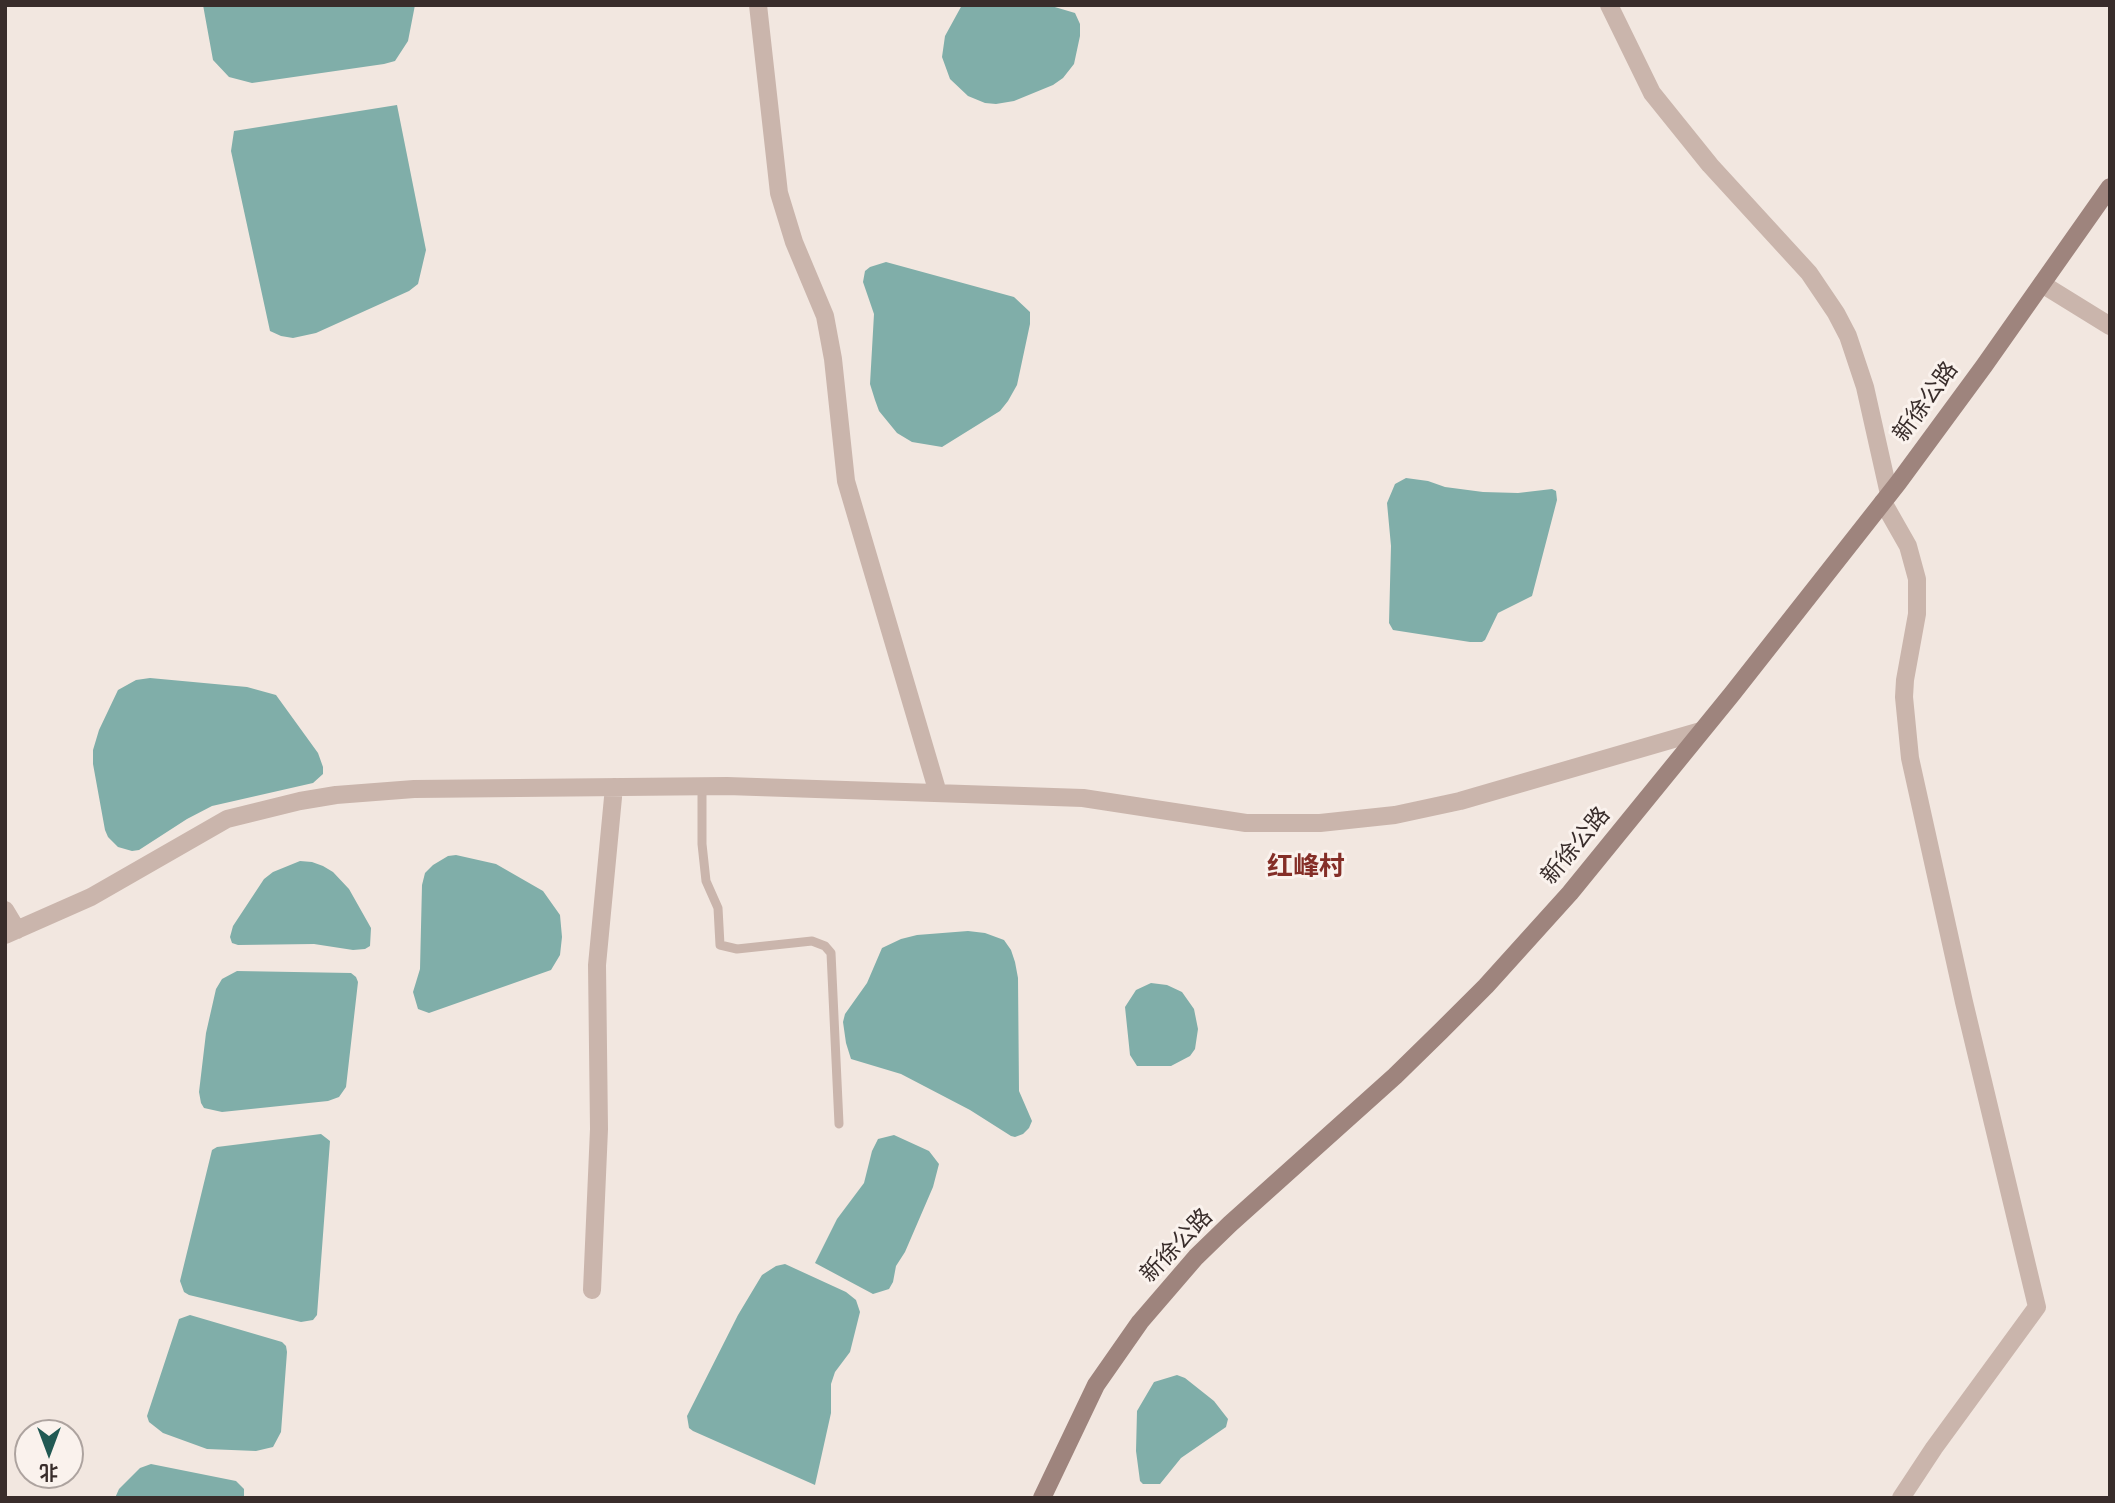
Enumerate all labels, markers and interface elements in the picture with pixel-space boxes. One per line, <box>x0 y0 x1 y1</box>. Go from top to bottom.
street label: 新徐公路 <box>1888 357 1964 447</box>
street label: 新徐公路 <box>1536 802 1616 890</box>
district label: 红峰村 <box>1267 852 1345 884</box>
street label: 新徐公路 <box>1135 1203 1219 1289</box>
north arrow <box>14 1419 84 1489</box>
text: 北 <box>40 1460 59 1486</box>

